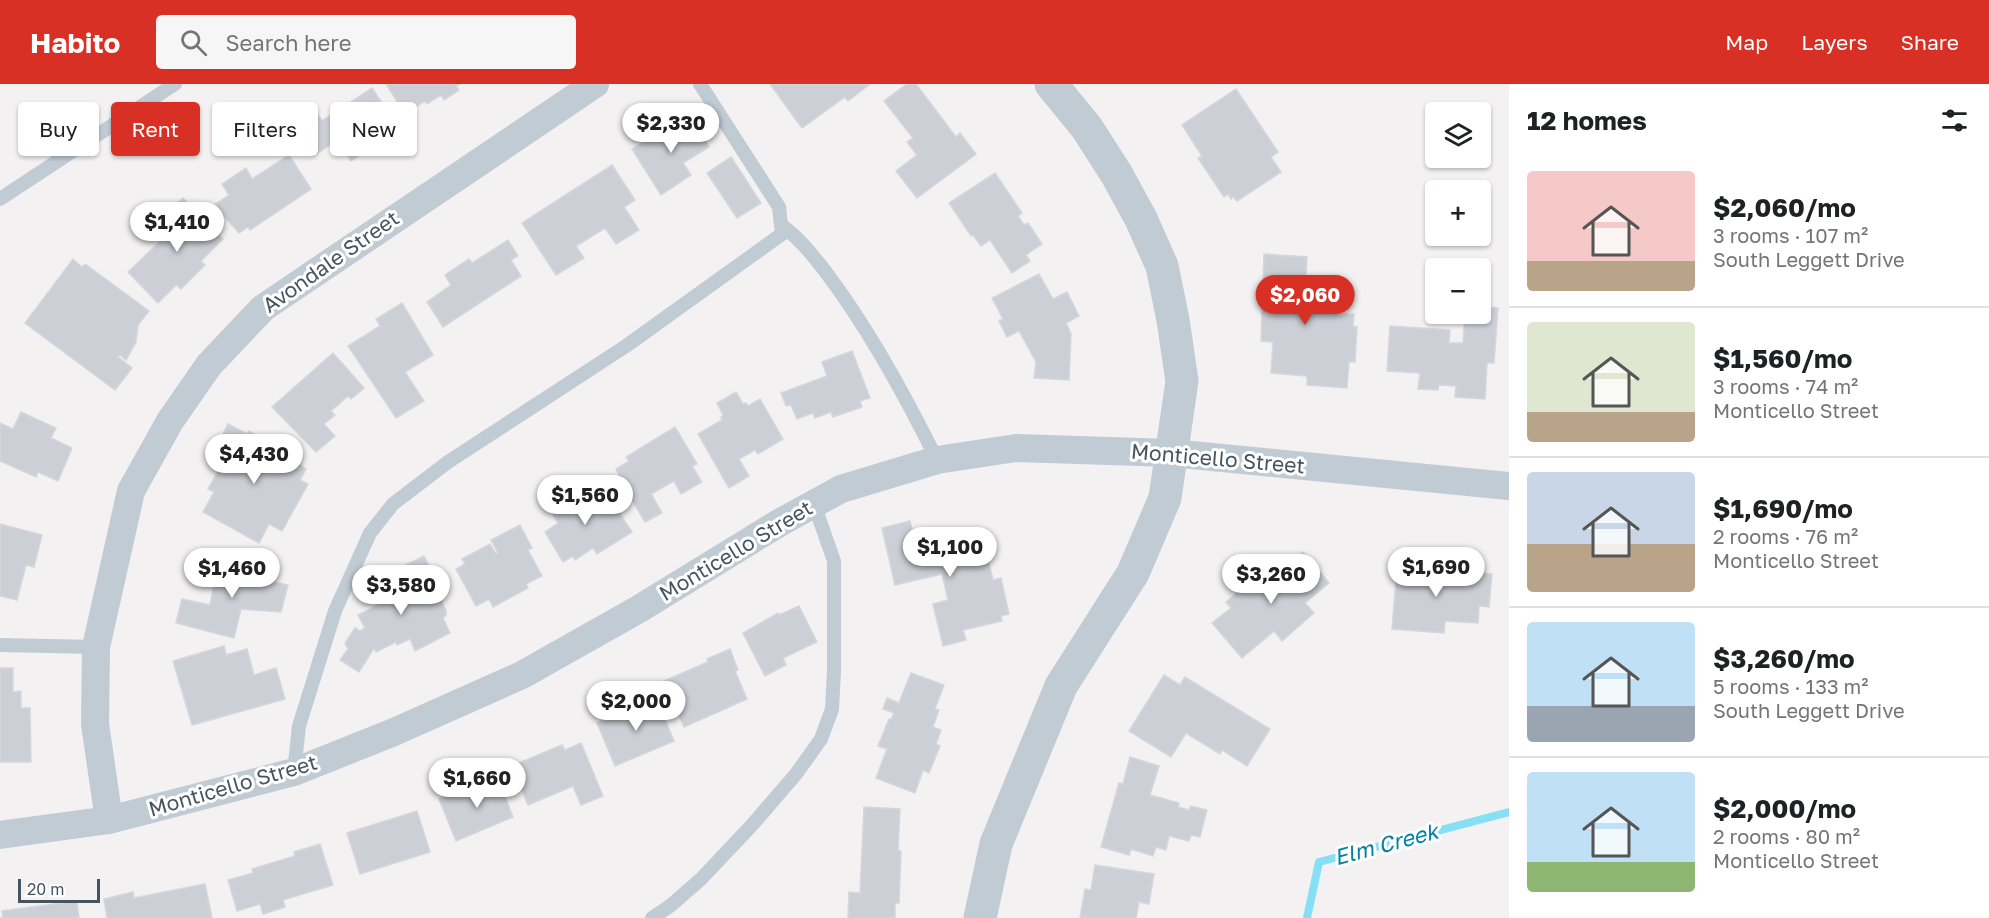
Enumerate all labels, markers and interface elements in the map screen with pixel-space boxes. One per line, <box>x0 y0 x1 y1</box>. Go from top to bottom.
search box <box>156 15 576 69</box>
text: Habito <box>30 26 120 59</box>
icon: search <box>177 26 210 59</box>
text: Search here <box>225 29 351 56</box>
text: Map <box>1725 29 1768 55</box>
text: Layers <box>1801 29 1868 55</box>
text: Share <box>1901 29 1959 55</box>
chip: Buy <box>18 102 99 156</box>
chip: Rent <box>111 102 200 156</box>
chip: Filters <box>212 102 318 156</box>
chip: New <box>330 102 417 156</box>
map controls <box>1425 102 1491 324</box>
button: layers <box>1425 102 1491 168</box>
pin: $2,330 <box>622 103 720 154</box>
icon: filters <box>1938 104 1971 137</box>
text: 12 homes <box>1527 105 1647 136</box>
text: $2,330 <box>636 110 706 134</box>
button: + <box>1425 180 1491 246</box>
text: $2,060/mo <box>1713 192 1856 223</box>
icon: home <box>1575 195 1647 267</box>
pin: $1,410 <box>128 202 226 253</box>
street label: Avondale Street <box>257 204 404 318</box>
text: $1,410 <box>144 209 210 233</box>
text: 3 rooms · 107 m² <box>1713 223 1868 247</box>
text: South Leggett Drive <box>1713 247 1905 271</box>
button: − <box>1425 258 1491 324</box>
pin: $2,060 <box>1256 275 1354 326</box>
text: $2,060 <box>1270 282 1340 306</box>
text: $1,560/mo <box>1713 343 1852 374</box>
icon: home <box>1575 346 1647 418</box>
text: 3 rooms · 74 m² <box>1713 374 1858 398</box>
text: Monticello Street <box>1713 398 1879 422</box>
pin: $4,430 <box>205 434 303 485</box>
street label: Monticello Street <box>1130 437 1306 479</box>
text: $4,430 <box>219 441 289 465</box>
pin: $1,560 <box>536 475 634 526</box>
text: $1,560 <box>551 482 619 506</box>
text: $1,690/mo <box>1713 493 1853 524</box>
street label: Monticello Street <box>654 494 817 606</box>
icon: home <box>1575 496 1647 568</box>
text: 2 rooms · 76 m² <box>1713 524 1858 548</box>
pin: $1,100 <box>901 527 999 578</box>
text: $1,100 <box>917 534 983 558</box>
pin: $1,690 <box>1387 547 1485 598</box>
pin: $1,460 <box>183 548 281 599</box>
text: Monticello Street <box>1713 548 1879 572</box>
pin: $3,260 <box>1222 554 1320 605</box>
text: $1,690 <box>1402 554 1470 578</box>
text: $1,460 <box>198 555 266 579</box>
text: $3,260 <box>1236 561 1306 585</box>
pin: $3,580 <box>352 565 450 616</box>
text: $3,580 <box>366 572 436 596</box>
text: $3,260/mo <box>1713 643 1855 674</box>
icon: home <box>1575 646 1647 718</box>
text: 5 rooms · 133 m² <box>1713 674 1869 698</box>
pin: $2,000 <box>587 681 685 732</box>
text: $2,000 <box>601 688 672 712</box>
text: South Leggett Drive <box>1713 698 1905 722</box>
street label: Monticello Street <box>145 749 320 822</box>
pin: $1,660 <box>428 758 526 809</box>
text: $1,660 <box>443 765 511 789</box>
text: $2,000/mo <box>1713 793 1856 824</box>
icon: home <box>1575 796 1647 868</box>
water label: Elm Creek <box>1331 816 1443 870</box>
text: 2 rooms · 80 m² <box>1713 824 1860 848</box>
text: Monticello Street <box>1713 848 1879 872</box>
scale bar <box>18 876 100 904</box>
text: 20 m <box>27 879 64 899</box>

